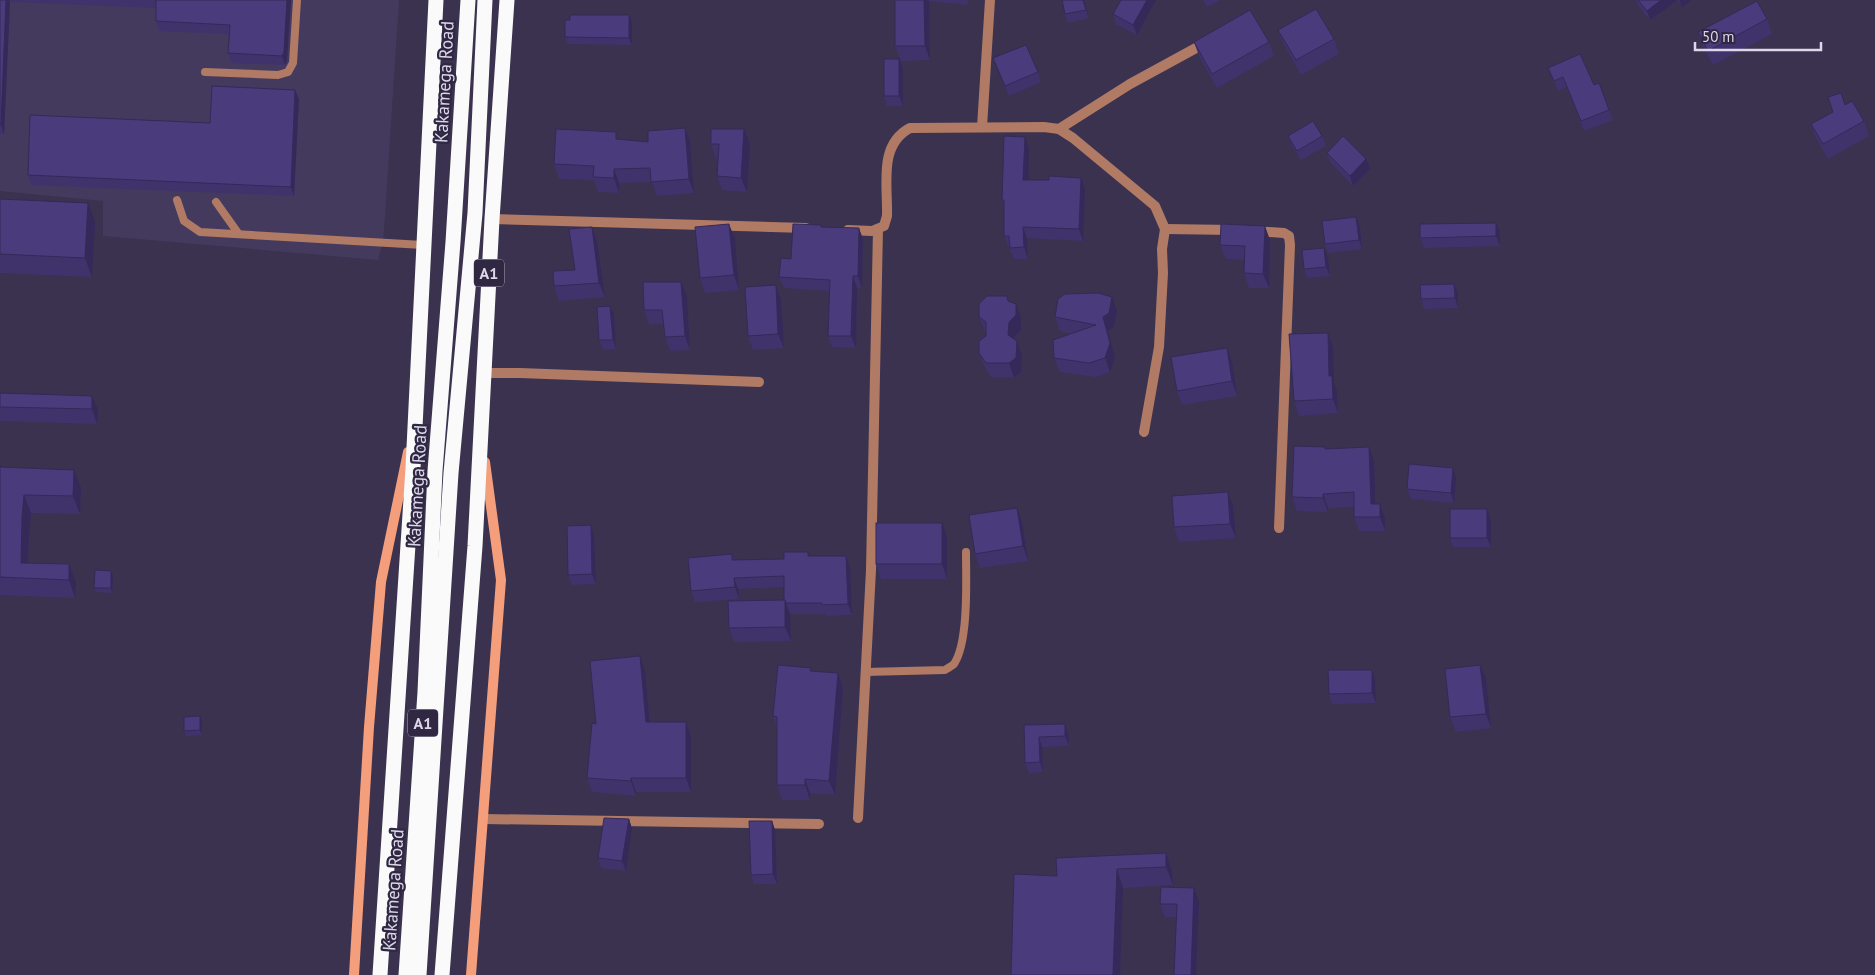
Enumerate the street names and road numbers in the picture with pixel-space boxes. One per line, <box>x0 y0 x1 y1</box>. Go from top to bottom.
street label: Kakamega Road <box>429 20 459 144</box>
road number: A1 <box>474 260 504 286</box>
street label: Kakamega Road <box>402 424 432 548</box>
road number: A1 <box>408 710 438 736</box>
street label: Kakamega Road <box>377 828 409 952</box>

